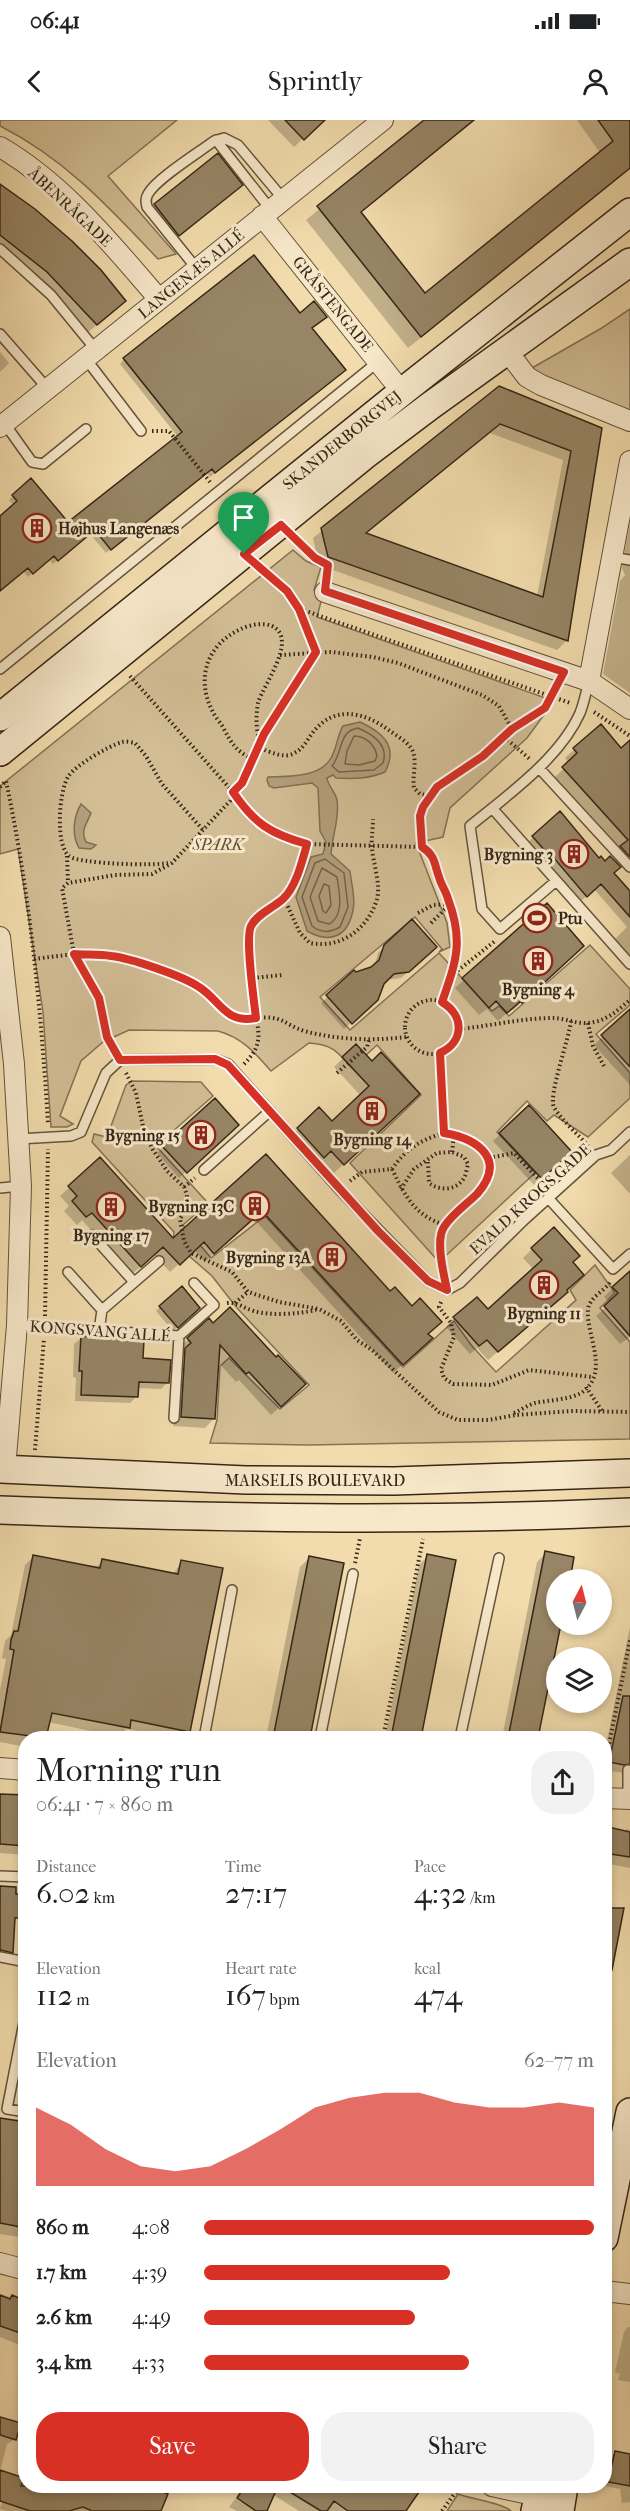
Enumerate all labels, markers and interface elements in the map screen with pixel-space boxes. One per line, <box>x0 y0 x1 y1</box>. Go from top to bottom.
text: 06:41 <box>30 8 80 34</box>
icon: back <box>18 65 51 98</box>
text: Sprintly <box>268 65 362 97</box>
icon: person <box>579 65 612 98</box>
street label: ÅBENRÅGADE <box>23 162 117 251</box>
street label: LANGENÆS ALLÉ <box>133 224 248 323</box>
street label: GRÅSTENGADE <box>289 252 378 356</box>
street label: SKANDERBORGVEJ <box>279 386 405 494</box>
pin <box>218 492 269 554</box>
icon: arrive <box>227 501 260 534</box>
building icon: Højhus Langenæs <box>21 512 53 544</box>
place label: Højhus Langenæs <box>58 519 179 539</box>
park label: SPARK <box>191 835 246 854</box>
building icon: Bygning 3 <box>558 838 590 870</box>
place label: Bygning 3 <box>484 845 553 865</box>
sports icon: Ptu <box>521 902 553 934</box>
place label: Ptu <box>558 909 583 928</box>
building icon: Bygning 4 <box>522 945 554 977</box>
place label: Bygning 4 <box>502 980 576 1000</box>
building icon: Bygning 14 <box>356 1095 388 1127</box>
building icon: Bygning 15 <box>185 1119 217 1151</box>
place label: Bygning 15 <box>105 1126 180 1146</box>
place label: Bygning 14 <box>333 1130 412 1150</box>
street label: EVALD KROGS GADE <box>465 1139 595 1259</box>
building icon: Bygning 13C <box>239 1190 271 1222</box>
building icon: Bygning 17 <box>95 1191 127 1223</box>
place label: Bygning 13C <box>148 1197 234 1217</box>
place label: Bygning 17 <box>73 1226 149 1246</box>
building icon: Bygning 13A <box>316 1241 348 1273</box>
place label: Bygning 13A <box>226 1248 312 1268</box>
building icon: Bygning 11 <box>528 1269 560 1301</box>
place label: Bygning 11 <box>507 1304 581 1324</box>
street label: KONGSVANG ALLÉ <box>29 1316 171 1345</box>
street label: MARSELIS BOULEVARD <box>225 1471 405 1490</box>
north arrow <box>546 1569 612 1635</box>
map controls <box>546 1569 612 1713</box>
button: layers <box>546 1647 612 1713</box>
text: Morning run <box>36 1751 221 1790</box>
button: share <box>531 1751 594 1814</box>
text: 06:41 · 7 × 860 m <box>36 1793 173 1816</box>
text: Distance <box>36 1857 96 1876</box>
text: Time <box>225 1857 261 1876</box>
text: Pace <box>414 1857 446 1876</box>
text: 6.02 <box>36 1876 90 1911</box>
text: 27:17 <box>225 1876 287 1911</box>
text: 4:32 <box>414 1876 467 1911</box>
text: km <box>90 1888 115 1907</box>
text: /km <box>467 1888 496 1907</box>
text: Elevation <box>36 1959 101 1978</box>
text: Heart rate <box>225 1959 297 1978</box>
text: kcal <box>414 1959 441 1978</box>
text: 112 <box>36 1978 73 2013</box>
text: 167 <box>225 1978 266 2013</box>
text: 474 <box>414 1978 462 2013</box>
text: m <box>73 1990 90 2009</box>
text: bpm <box>266 1990 300 2009</box>
text: Elevation <box>36 2049 117 2072</box>
text: 62–77 m <box>524 2049 594 2072</box>
text: 860 m <box>36 2216 89 2239</box>
text: 4:08 <box>132 2216 170 2239</box>
text: 1.7 km <box>36 2261 87 2284</box>
text: 4:39 <box>132 2261 167 2284</box>
text: 2.6 km <box>36 2306 92 2329</box>
text: 4:49 <box>132 2306 171 2329</box>
text: 3.4 km <box>36 2351 92 2374</box>
text: 4:33 <box>132 2351 165 2374</box>
button: Save <box>36 2412 309 2481</box>
button: Share <box>321 2412 594 2481</box>

